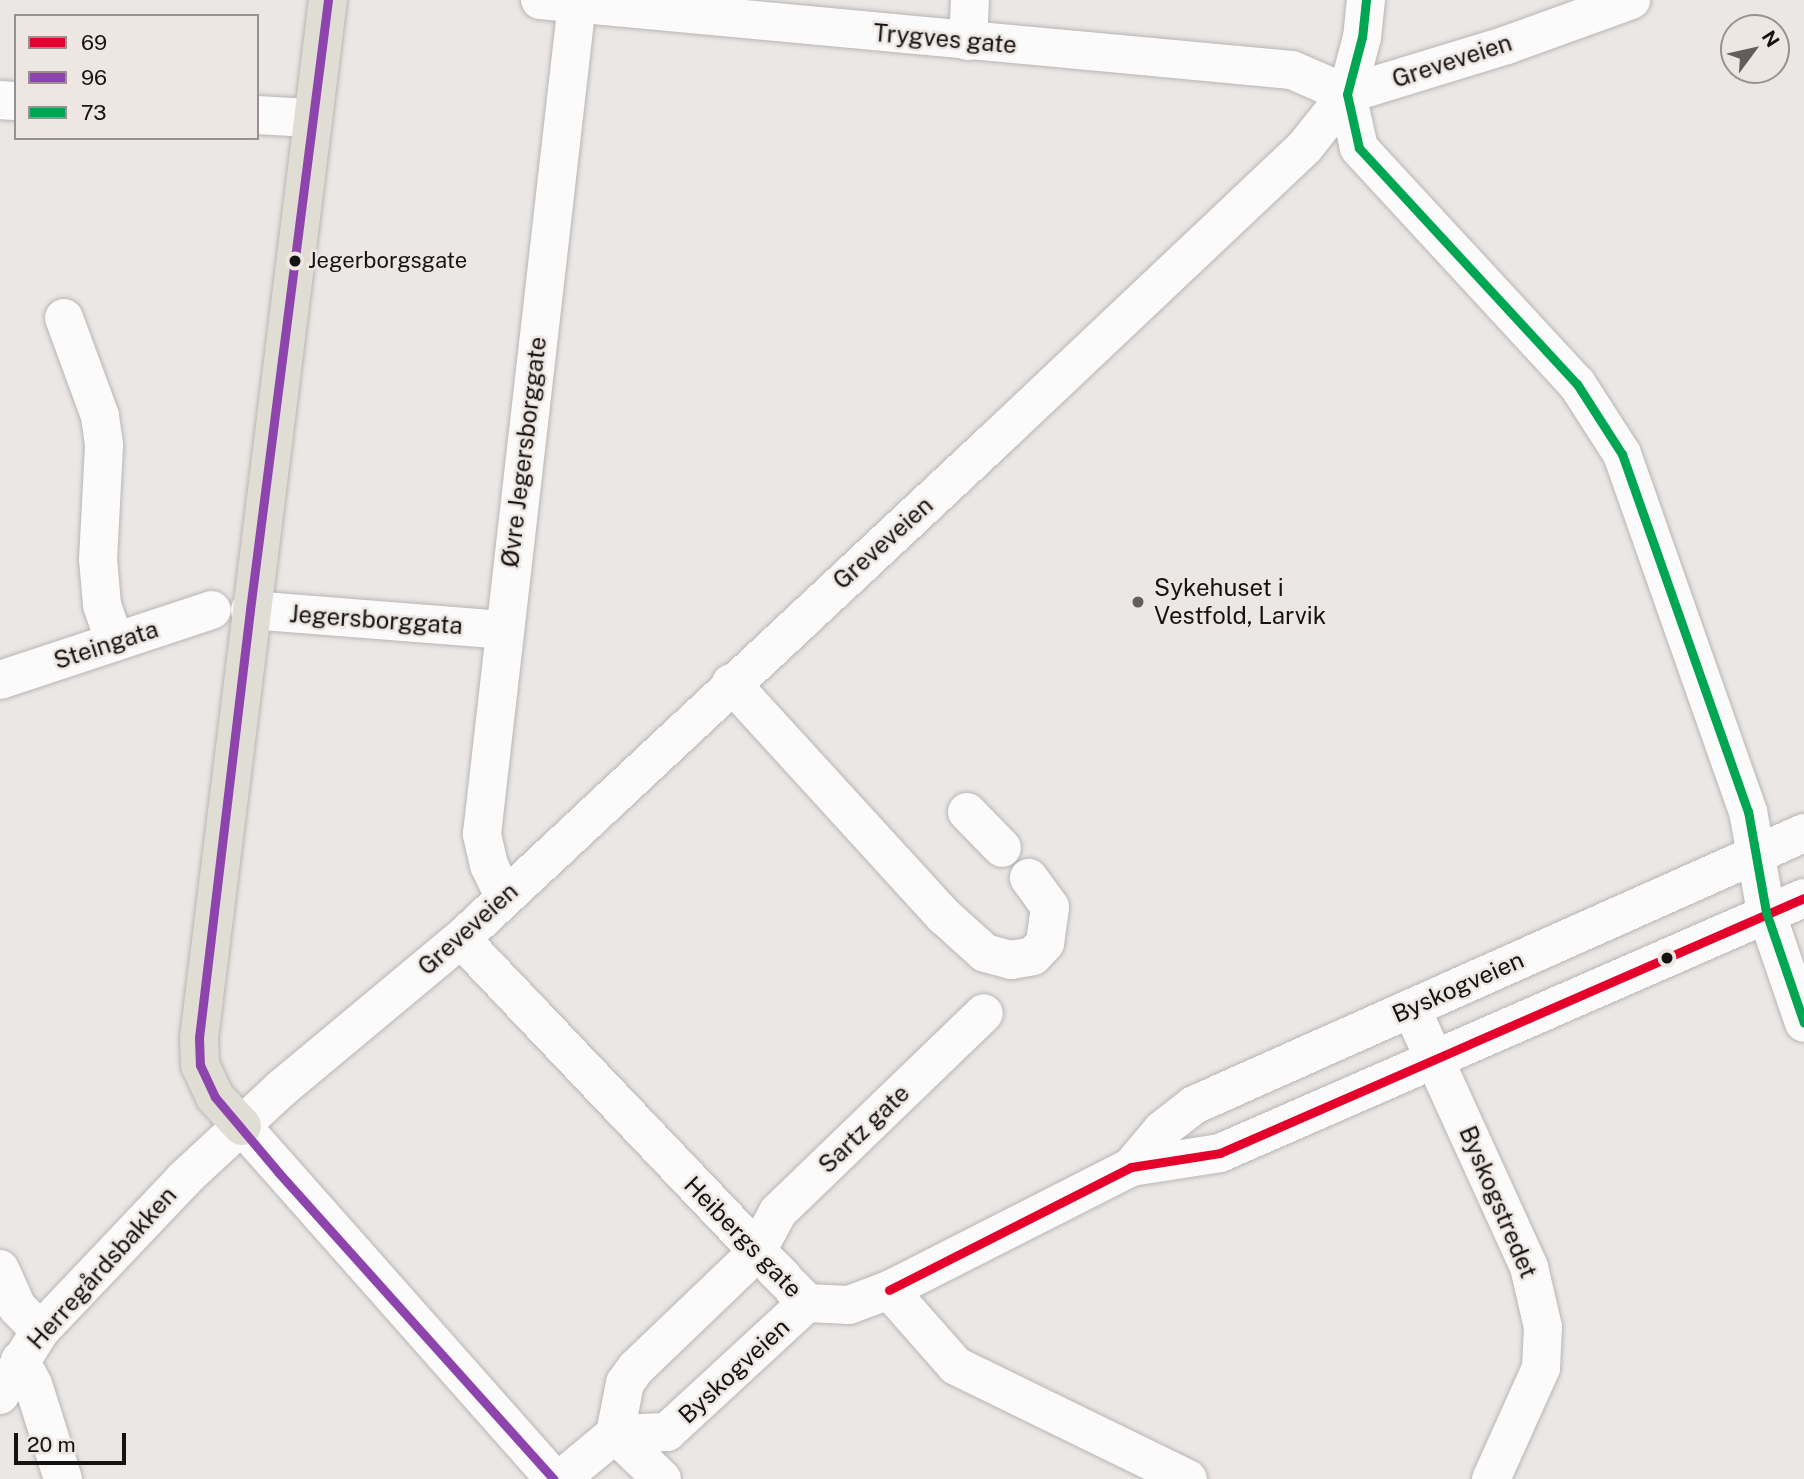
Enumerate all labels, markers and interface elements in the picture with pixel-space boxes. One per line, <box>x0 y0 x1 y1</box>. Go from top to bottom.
legend <box>14 14 259 140</box>
north arrow <box>1720 14 1790 84</box>
street label: Trygves gate <box>872 18 1018 60</box>
text: N <box>1758 26 1784 51</box>
street label: Greveveien <box>1388 28 1516 94</box>
text: 69 <box>81 30 107 55</box>
text: 96 <box>81 65 107 90</box>
text: 73 <box>81 100 106 125</box>
place label: Jegerborgsgate <box>308 248 467 274</box>
marker: Jegerborgsgate <box>288 254 302 268</box>
street label: Øvre Jegersborggate <box>496 335 552 569</box>
street label: Greveveien <box>827 491 939 595</box>
place label: Sykehuset i Vestfold, Larvik <box>1154 574 1326 630</box>
marker: Sykehuset i Vestfold, Larvik <box>1128 592 1148 612</box>
street label: Jegersborggata <box>288 600 464 640</box>
street label: Steingata <box>50 615 162 675</box>
street label: Greveveien <box>412 877 524 981</box>
street label: Byskogveien <box>1388 945 1528 1029</box>
unlabelled marker <box>1660 951 1674 965</box>
street label: Sartz gate <box>813 1079 915 1179</box>
street label: Byskogstredet <box>1453 1122 1543 1282</box>
street label: Heibergs gate <box>678 1170 808 1304</box>
street label: Herregårdsbakken <box>21 1181 183 1355</box>
street label: Byskogveien <box>673 1312 795 1430</box>
scale bar <box>18 1420 130 1464</box>
text: 20 m <box>27 1432 76 1457</box>

